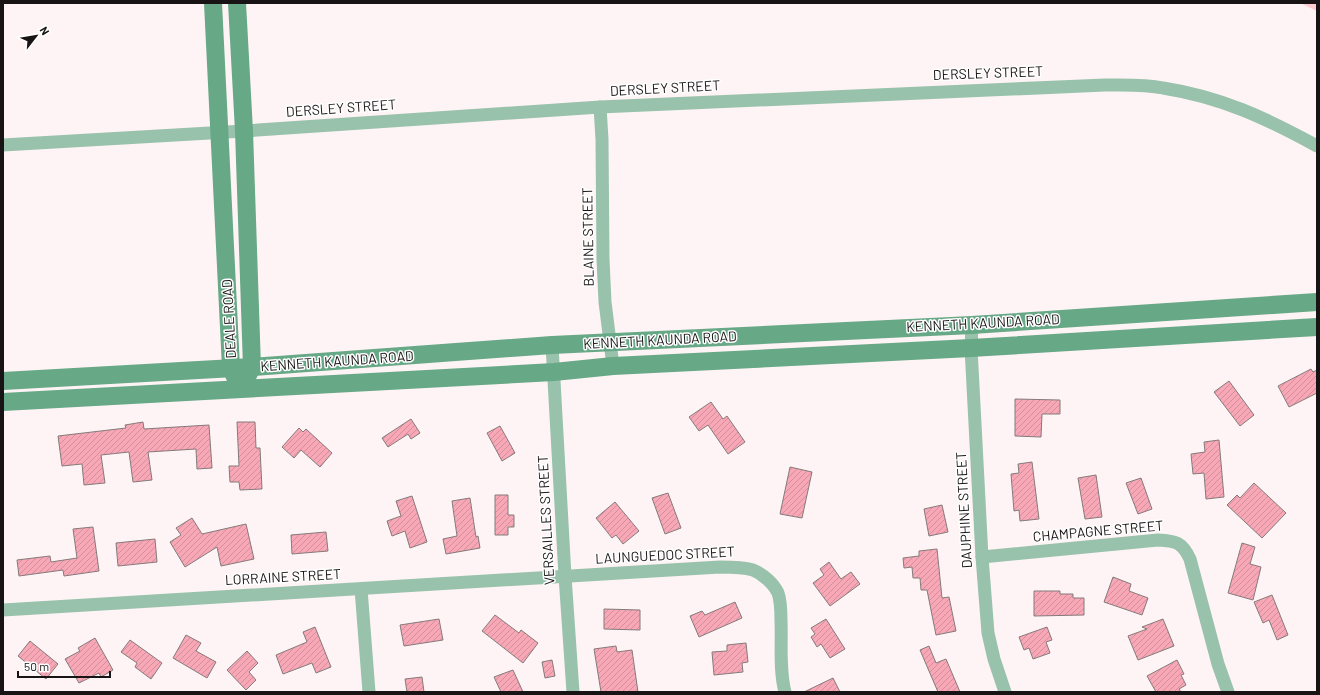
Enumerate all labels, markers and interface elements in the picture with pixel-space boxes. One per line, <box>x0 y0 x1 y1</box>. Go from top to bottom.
north arrow <box>16 16 56 56</box>
text: N <box>38 24 52 37</box>
street label: DERSLEY STREET <box>933 62 1043 83</box>
street label: DERSLEY STREET <box>609 76 721 99</box>
street label: DERSLEY STREET <box>285 95 397 120</box>
street label: BLAINE STREET <box>578 187 597 287</box>
street label: DEALE ROAD <box>218 279 239 359</box>
street label: KENNETH KAUNDA ROAD <box>906 310 1060 335</box>
street label: KENNETH KAUNDA ROAD <box>583 327 737 352</box>
street label: KENNETH KAUNDA ROAD <box>260 347 414 374</box>
street label: DAUPHINE STREET <box>952 451 975 569</box>
street label: VERSAILLES STREET <box>534 455 557 585</box>
street label: CHAMPAGNE STREET <box>1032 516 1164 545</box>
street label: LAUNGUEDOC STREET <box>595 542 735 567</box>
street label: LORRAINE STREET <box>224 565 341 588</box>
scale bar <box>18 653 110 679</box>
text: 50 m <box>24 659 49 673</box>

